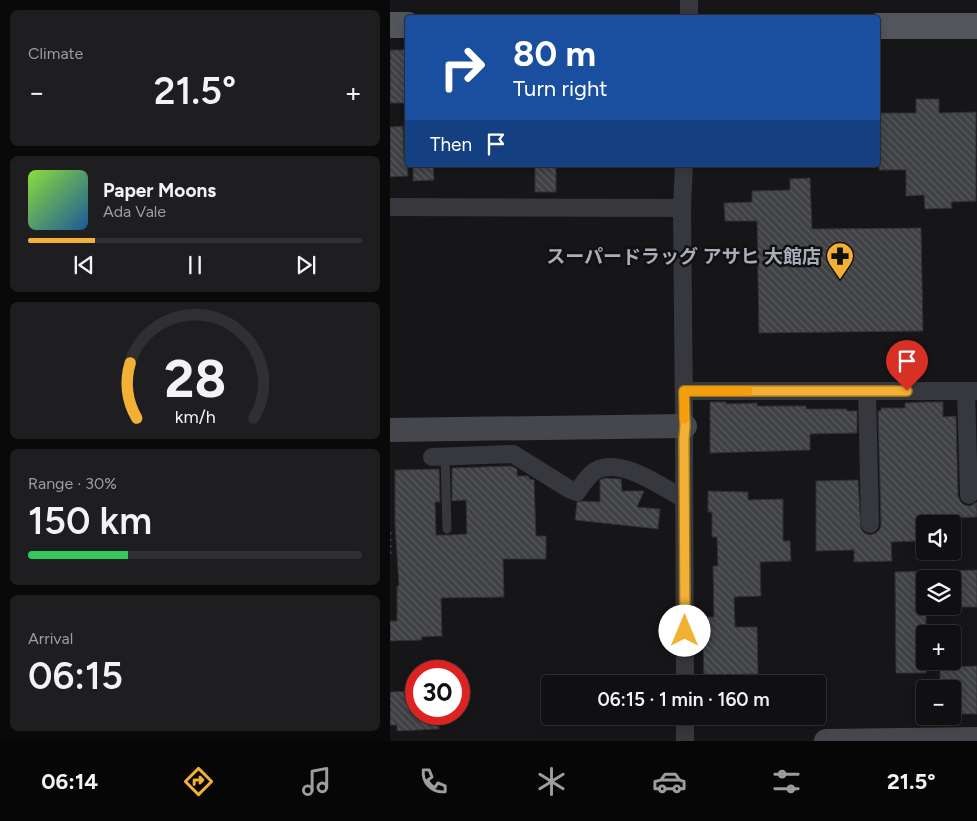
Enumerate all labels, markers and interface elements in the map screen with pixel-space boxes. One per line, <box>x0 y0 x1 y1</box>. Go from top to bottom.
text: 80 m <box>513 33 596 75</box>
icon: right <box>430 35 495 100</box>
text: Climate <box>28 44 83 63</box>
text: 21.5° <box>154 68 236 114</box>
text: − <box>28 75 45 109</box>
text: + <box>345 75 362 109</box>
text: Turn right <box>513 75 608 102</box>
icon: arrive <box>482 130 510 158</box>
text: Then <box>430 133 472 156</box>
text: Paper Moons <box>103 179 216 202</box>
text: Ada Vale <box>103 202 166 221</box>
pharmacy icon: スーパードラッグ アサヒ 大館店 <box>825 241 855 280</box>
place label: スーパードラッグ アサヒ 大館店 <box>546 245 821 268</box>
icon: previous <box>70 251 98 279</box>
icon: pause <box>181 251 209 279</box>
icon: next <box>292 251 320 279</box>
pin <box>886 340 928 391</box>
icon: arrive <box>893 347 921 375</box>
text: 28 <box>164 348 226 410</box>
text: km/h <box>175 406 215 427</box>
text: Range · 30% <box>28 474 117 493</box>
text: 150 km <box>28 498 152 544</box>
map controls <box>916 515 961 725</box>
button: sound <box>916 515 961 560</box>
button: layers <box>916 570 961 615</box>
position arrow <box>658 604 710 656</box>
button: + <box>916 625 961 670</box>
text: Arrival <box>28 629 73 648</box>
text: 06:15 <box>28 653 123 699</box>
speed limit sign: 30 <box>405 660 470 725</box>
button: − <box>916 680 961 725</box>
text: 06:15 · 1 min · 160 m <box>597 688 770 711</box>
icon: directions <box>181 764 216 799</box>
icon: music <box>299 764 334 799</box>
icon: phone <box>416 764 451 799</box>
icon: climate <box>534 764 569 799</box>
icon: car <box>652 764 687 799</box>
icon: filters <box>769 764 804 799</box>
text: 06:14 <box>41 768 98 795</box>
text: 21.5° <box>887 768 936 795</box>

